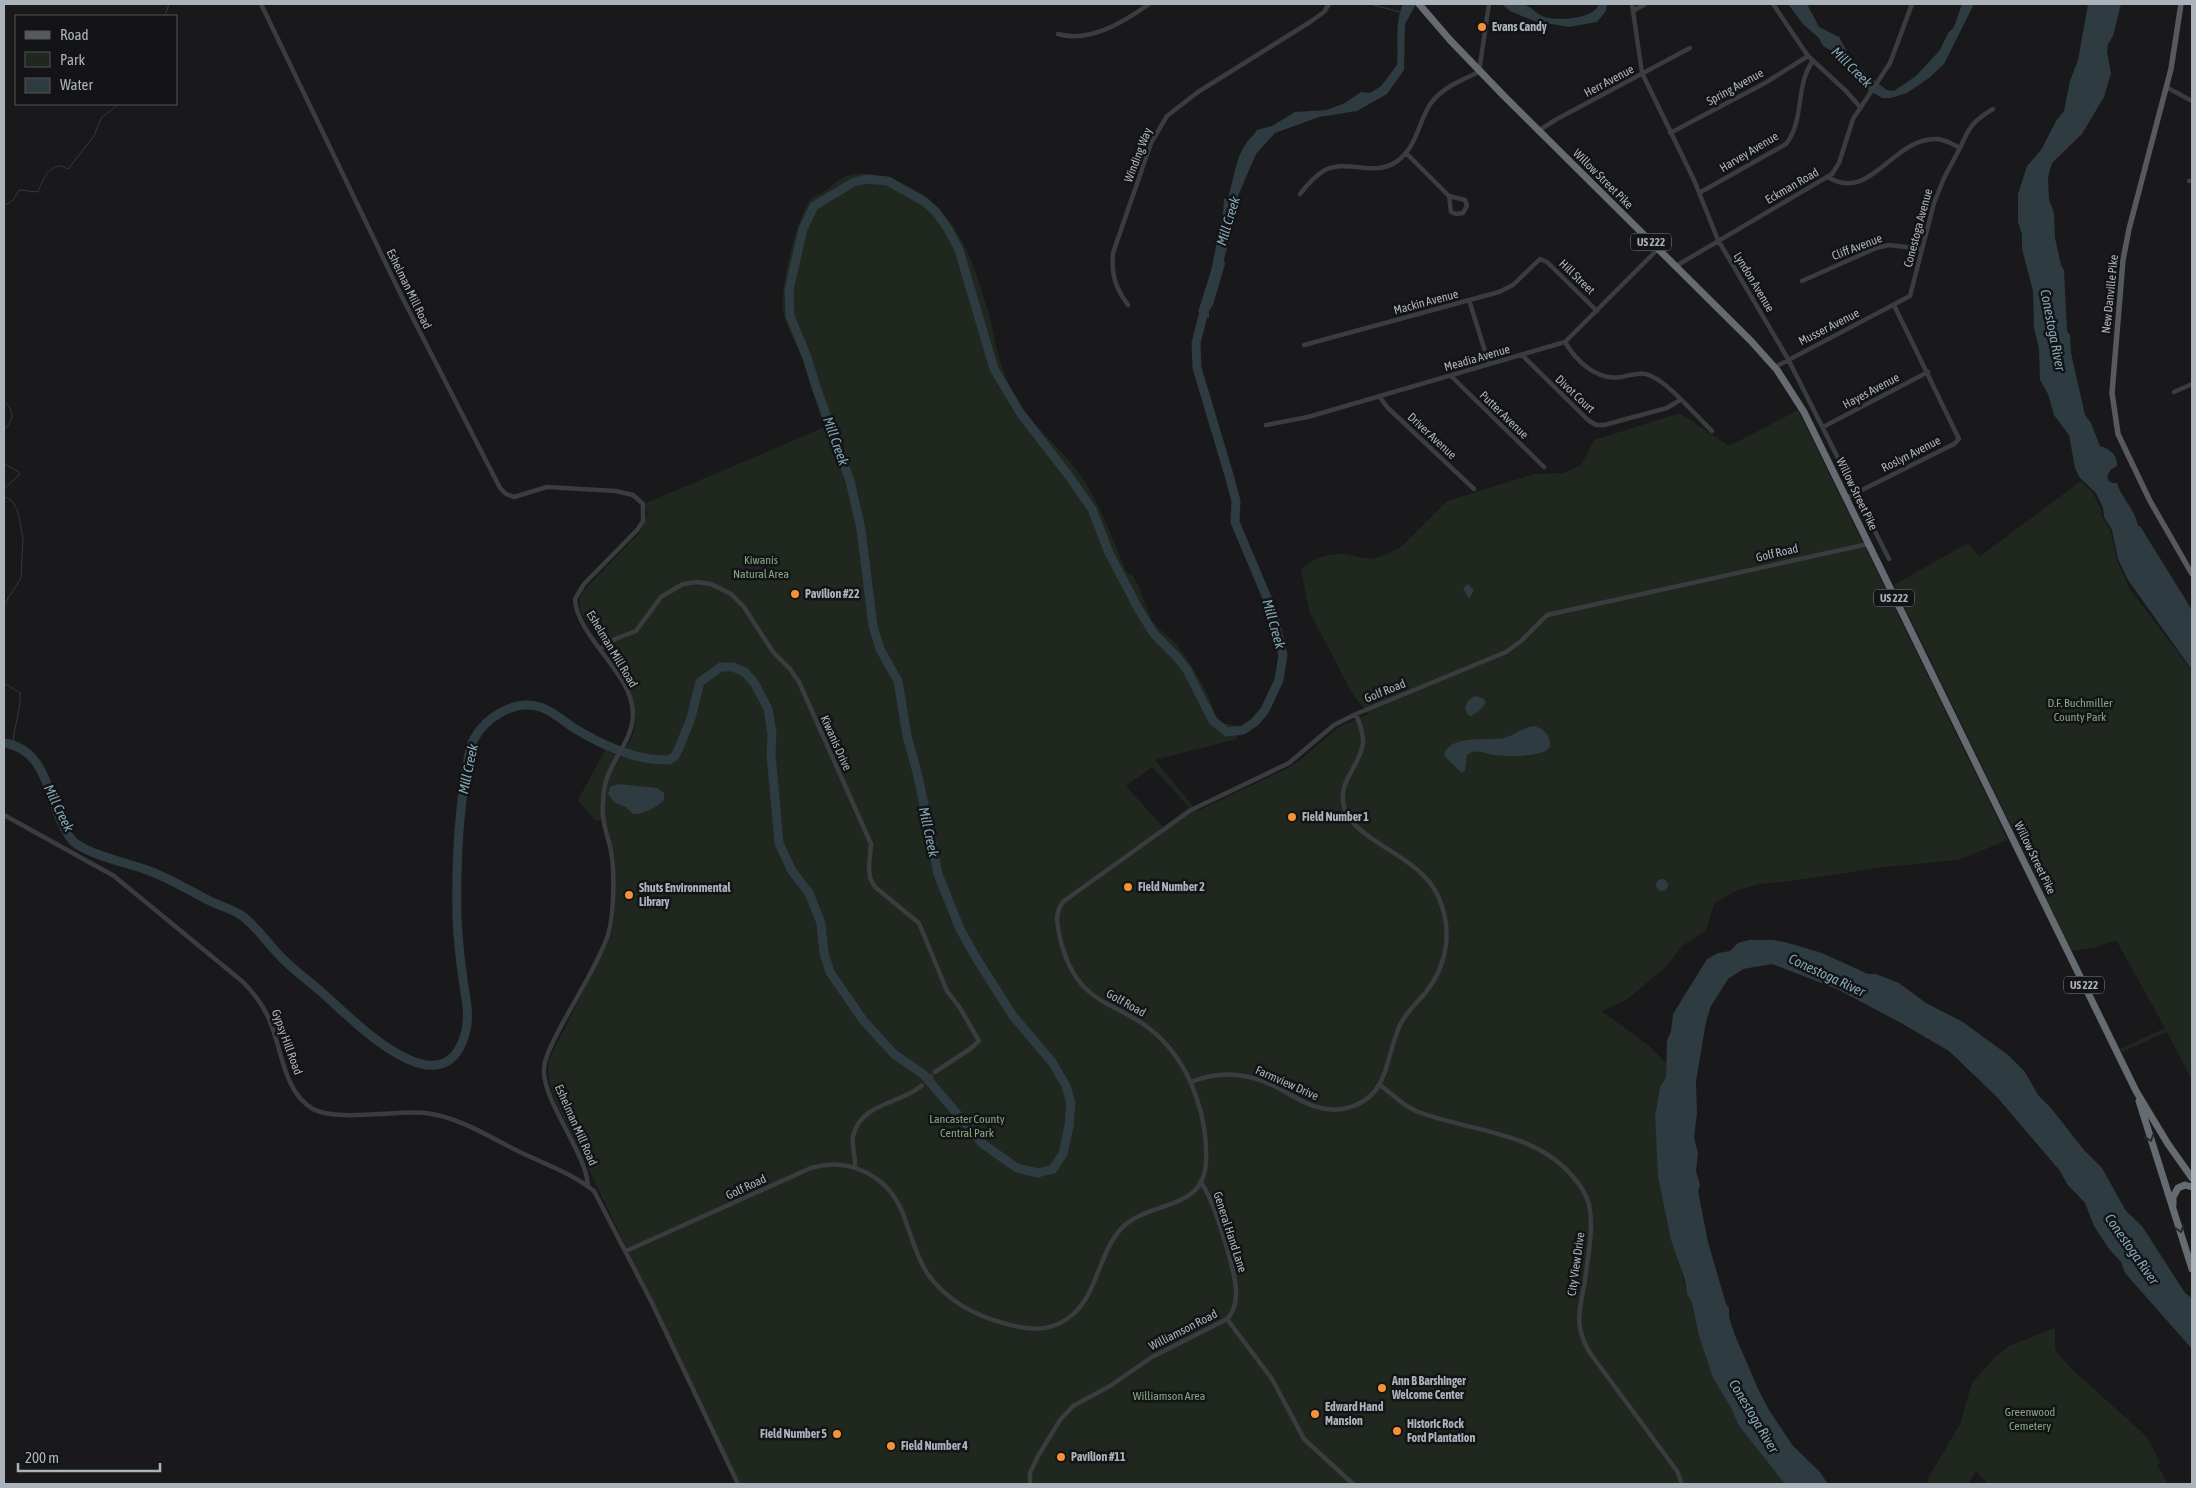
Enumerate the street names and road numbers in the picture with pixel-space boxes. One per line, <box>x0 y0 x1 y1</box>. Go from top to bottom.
street label: Herr Avenue <box>1582 62 1636 100</box>
street label: Spring Avenue <box>1704 66 1766 108</box>
street label: Winding Way <box>1121 126 1155 184</box>
street label: Harvey Avenue <box>1717 129 1781 175</box>
street label: Willow Street Pike <box>1570 146 1636 212</box>
street label: Eckman Road <box>1763 165 1821 207</box>
street label: Conestoga Avenue <box>1901 187 1935 269</box>
street label: Cliff Avenue <box>1830 231 1884 263</box>
road number: US 222 <box>1631 233 1671 250</box>
street label: Eshelman Mill Road <box>384 247 434 331</box>
street label: Lyndon Avenue <box>1731 250 1777 314</box>
street label: New Danville Pike <box>2099 254 2121 334</box>
street label: Hill Street <box>1556 257 1598 298</box>
street label: Mackin Avenue <box>1392 287 1460 317</box>
street label: Musser Avenue <box>1796 306 1862 348</box>
street label: Meadia Avenue <box>1442 342 1512 374</box>
street label: Hayes Avenue <box>1840 370 1902 412</box>
street label: Divot Court <box>1552 372 1598 416</box>
street label: Putter Avenue <box>1477 388 1531 442</box>
street label: Driver Avenue <box>1405 410 1459 462</box>
street label: Roslyn Avenue <box>1879 433 1943 475</box>
street label: Willow Street Pike <box>1833 455 1881 533</box>
street label: Golf Road <box>1754 541 1800 565</box>
road number: US 222 <box>1874 590 1914 606</box>
street label: Eshelman Mill Road <box>584 608 640 690</box>
street label: Golf Road <box>1362 676 1408 706</box>
street label: Kiwanis Drive <box>818 713 854 773</box>
street label: Willow Street Pike <box>2011 819 2059 897</box>
road number: US 222 <box>2064 976 2104 994</box>
street label: Golf Road <box>1104 986 1148 1020</box>
street label: Gypsy Hill Road <box>269 1007 305 1077</box>
street label: Farmview Drive <box>1253 1063 1321 1103</box>
street label: Eshelman Mill Road <box>552 1082 600 1168</box>
street label: Golf Road <box>724 1172 768 1202</box>
street label: General Hand Lane <box>1210 1190 1250 1274</box>
street label: City View Drive <box>1565 1231 1587 1297</box>
street label: Williamson Road <box>1146 1307 1220 1353</box>

